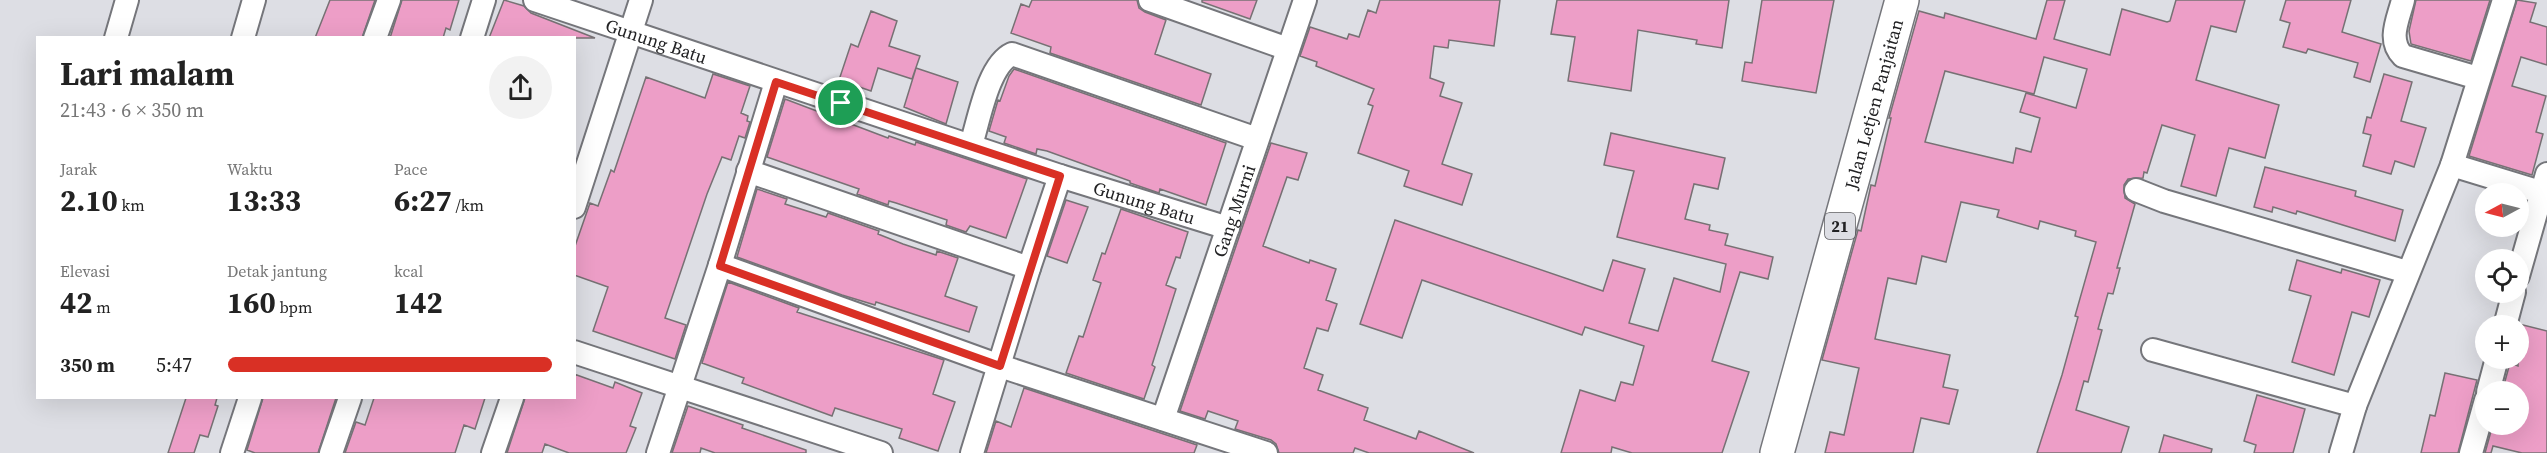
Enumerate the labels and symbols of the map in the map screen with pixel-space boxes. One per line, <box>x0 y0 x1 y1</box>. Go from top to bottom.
street label: Gunung Batu <box>602 12 710 69</box>
street label: Jalan Letjen Panjaitan <box>1838 16 1909 193</box>
pin <box>815 77 866 128</box>
street label: Gang Murni <box>1206 161 1261 260</box>
street label: Gunung Batu <box>1090 175 1198 230</box>
north arrow <box>2475 183 2529 237</box>
road number: 21 <box>1825 213 1855 239</box>

